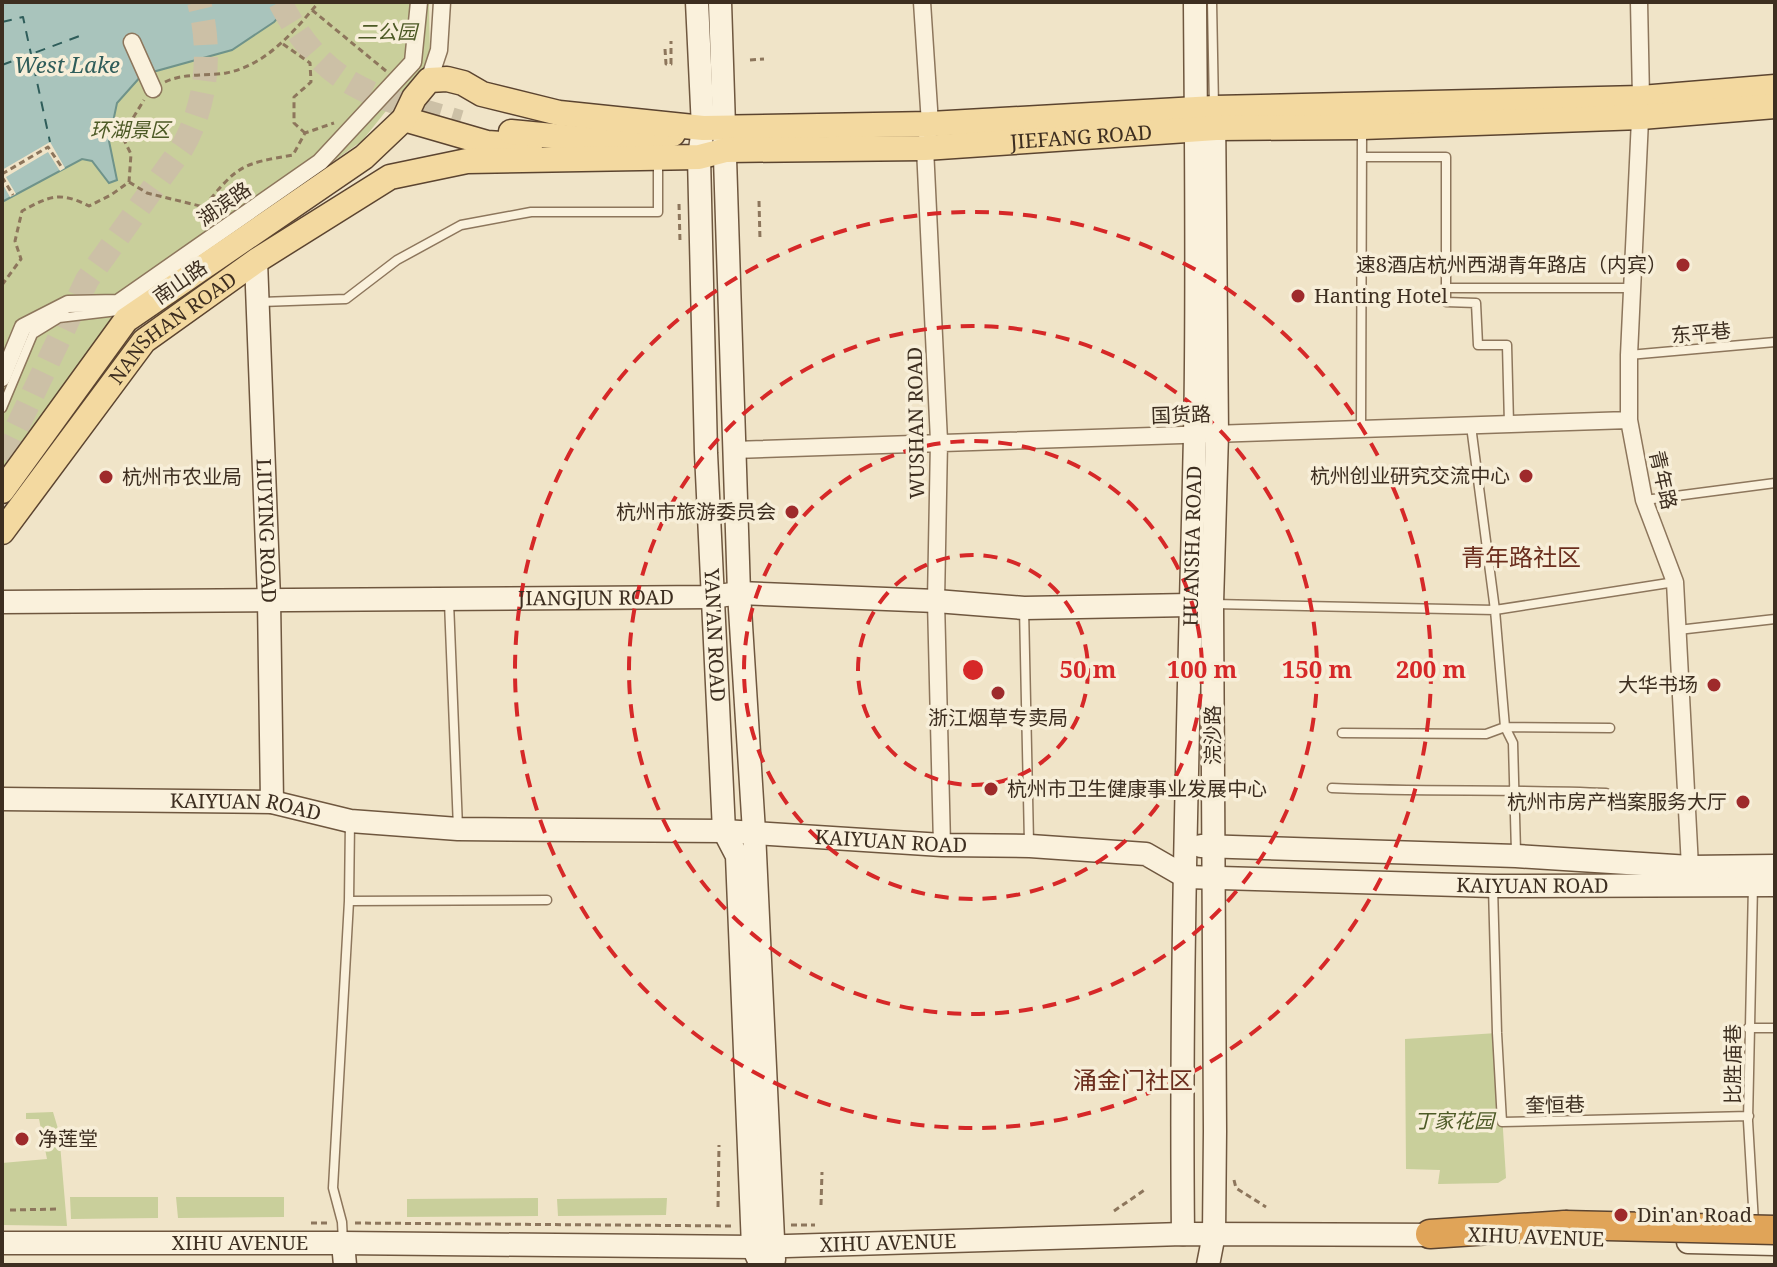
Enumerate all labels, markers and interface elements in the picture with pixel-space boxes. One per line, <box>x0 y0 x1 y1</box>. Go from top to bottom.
park label: 二公园 <box>357 18 420 45</box>
water label: West Lake <box>14 49 120 79</box>
park label: 环湖景区 <box>90 116 173 143</box>
street label: JIEFANG ROAD <box>1008 118 1153 155</box>
street label: 湖滨路 <box>191 175 256 232</box>
place label: 速8酒店杭州西湖青年路店（内宾） <box>1356 251 1667 278</box>
street label: 南山路 <box>147 253 212 310</box>
marker: 速8酒店杭州西湖青年路店（内宾） <box>1674 256 1692 274</box>
street label: NANSHAN ROAD <box>102 265 242 390</box>
place label: Hanting Hotel <box>1314 282 1448 309</box>
marker: Hanting Hotel <box>1289 287 1307 305</box>
street label: 东平巷 <box>1670 316 1732 349</box>
street label: WUSHAN ROAD <box>901 347 930 499</box>
street label: 国货路 <box>1151 400 1211 429</box>
street label: 青年路 <box>1644 448 1683 512</box>
street label: LIUYING ROAD <box>251 458 283 604</box>
place label: 杭州创业研究交流中心 <box>1310 462 1510 489</box>
place label: 杭州市农业局 <box>122 463 242 490</box>
street label: HUANSHA ROAD <box>1176 465 1207 627</box>
marker: 杭州创业研究交流中心 <box>1517 467 1535 485</box>
marker: 杭州市农业局 <box>97 468 115 486</box>
place label: 杭州市旅游委员会 <box>616 498 776 525</box>
marker: 杭州市旅游委员会 <box>783 503 801 521</box>
district label: 青年路社区 <box>1461 540 1581 573</box>
street label: YAN'AN ROAD <box>698 567 732 703</box>
street label: JIANGJUN ROAD <box>517 583 674 611</box>
text: 50 m <box>1059 652 1117 685</box>
text: 100 m <box>1167 652 1238 685</box>
text: 150 m <box>1282 652 1353 685</box>
text: 200 m <box>1396 652 1467 685</box>
centre of rings <box>959 656 987 684</box>
place label: 大华书场 <box>1618 671 1698 698</box>
marker: 大华书场 <box>1705 676 1723 694</box>
marker: 浙江烟草专卖局 <box>989 684 1007 702</box>
place label: 浙江烟草专卖局 <box>928 704 1068 731</box>
street label: 浣沙路 <box>1199 705 1226 765</box>
place label: 杭州市卫生健康事业发展中心 <box>1007 775 1267 802</box>
marker: 杭州市卫生健康事业发展中心 <box>982 780 1000 798</box>
street label: KAIYUAN ROAD <box>170 787 324 826</box>
place label: 杭州市房产档案服务大厅 <box>1507 788 1727 815</box>
marker: 杭州市房产档案服务大厅 <box>1734 793 1752 811</box>
street label: KAIYUAN ROAD <box>814 823 967 858</box>
street label: KAIYUAN ROAD <box>1456 871 1609 899</box>
street label: 比胜庙巷 <box>1719 1024 1746 1104</box>
district label: 涌金门社区 <box>1073 1063 1193 1096</box>
street label: 奎恒巷 <box>1525 1090 1585 1119</box>
park label: 丁家花园 <box>1414 1107 1497 1134</box>
place label: 净莲堂 <box>38 1125 98 1152</box>
marker: 净莲堂 <box>13 1130 31 1148</box>
place label: Din'an Road <box>1637 1201 1752 1228</box>
marker: Din'an Road <box>1612 1206 1630 1224</box>
street label: XIHU AVENUE <box>1467 1221 1605 1252</box>
street label: XIHU AVENUE <box>819 1227 957 1258</box>
street label: XIHU AVENUE <box>172 1229 308 1256</box>

